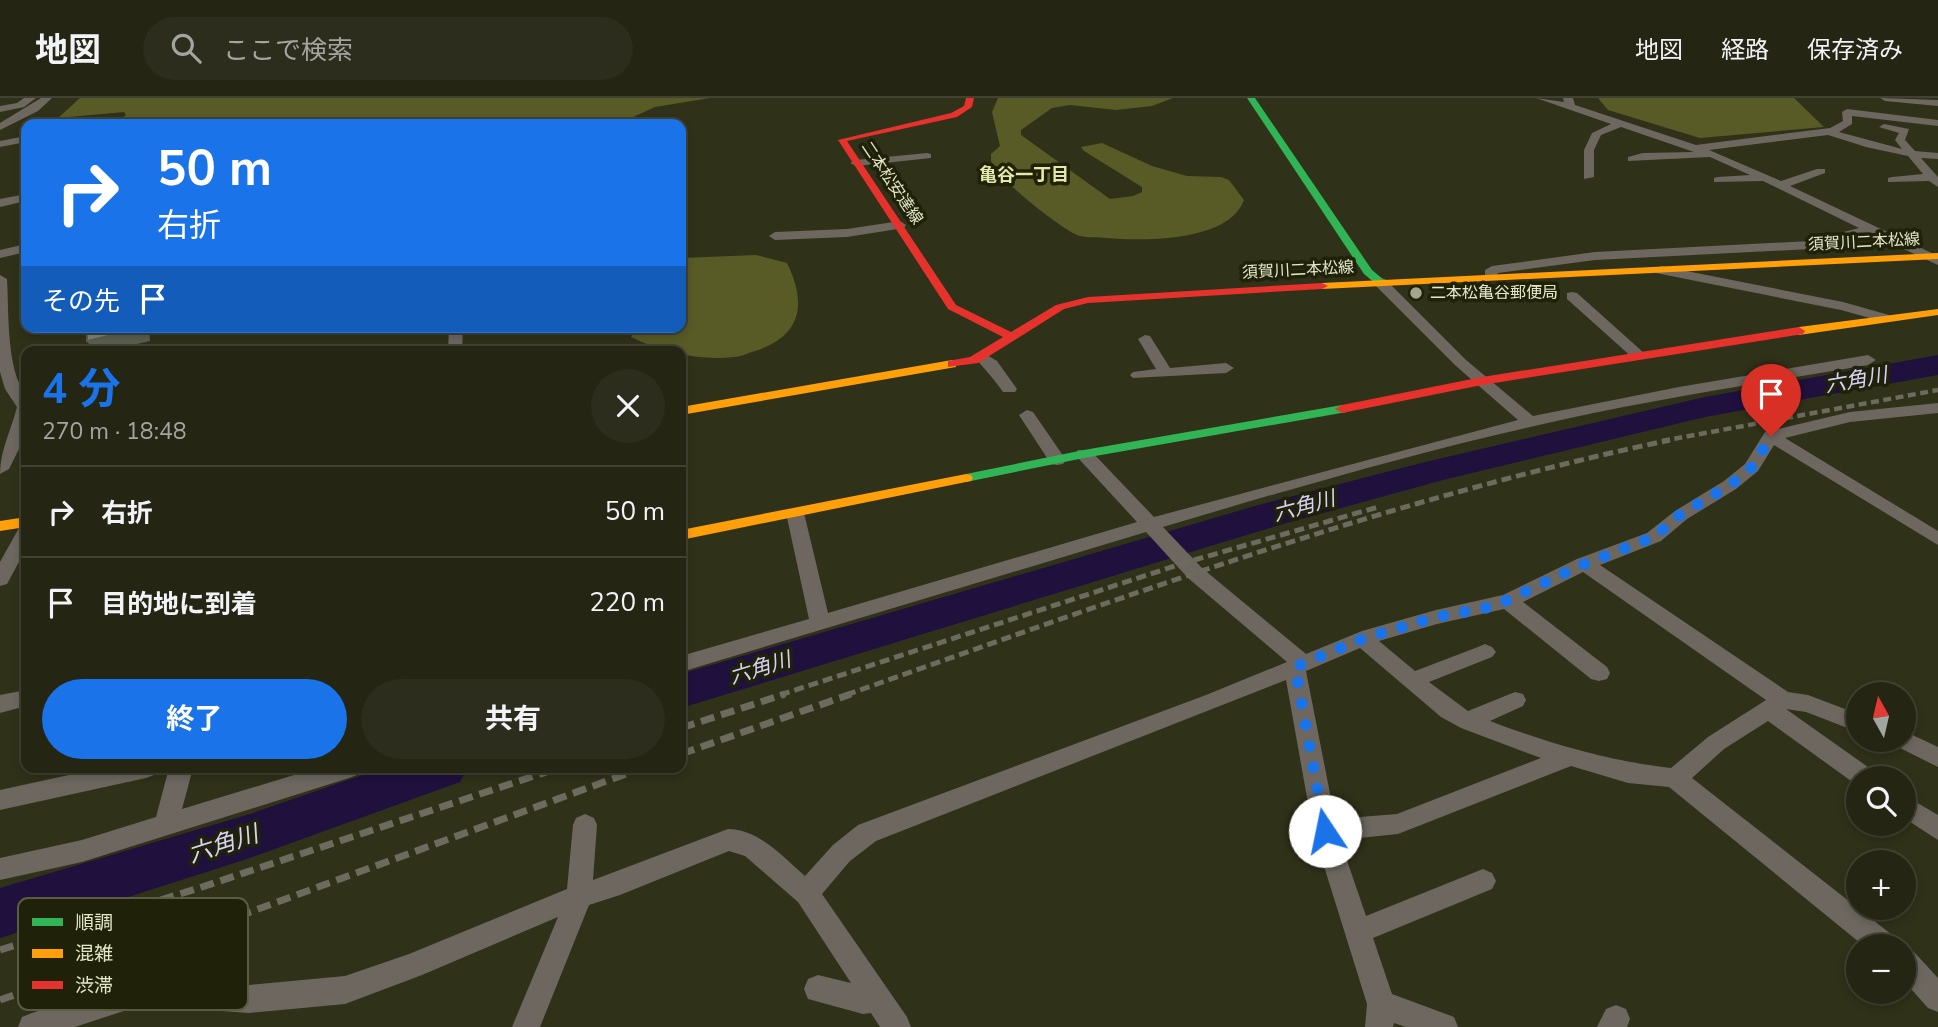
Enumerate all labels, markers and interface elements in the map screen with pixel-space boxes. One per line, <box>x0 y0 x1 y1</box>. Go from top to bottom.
search box <box>143 17 633 80</box>
text: 地図 <box>35 28 101 73</box>
icon: search <box>167 29 205 67</box>
text: ここで検索 <box>223 33 353 68</box>
text: 地図 <box>1635 34 1683 66</box>
text: 経路 <box>1721 34 1769 66</box>
text: 保存済み <box>1807 34 1903 66</box>
text: 50 m <box>157 135 272 202</box>
street label: 二本松安達線 <box>856 137 928 229</box>
icon: right <box>42 147 133 238</box>
district label: 亀谷一丁目 <box>979 163 1069 187</box>
text: 右折 <box>157 204 221 247</box>
street label: 須賀川二本松線 <box>1807 228 1921 256</box>
street label: 須賀川二本松線 <box>1241 256 1355 284</box>
icon: arrive <box>134 280 172 318</box>
place label: 二本松亀谷郵便局 <box>1430 282 1558 304</box>
text: その先 <box>42 284 120 319</box>
marker: 二本松亀谷郵便局 <box>1408 285 1424 301</box>
water label: 六角川 <box>1823 360 1891 399</box>
text: 4 分 <box>42 361 121 418</box>
pin <box>1741 364 1801 436</box>
button: close <box>591 369 665 443</box>
icon: arrive <box>1752 375 1790 413</box>
text: 270 m · 18:48 <box>42 416 187 447</box>
water label: 六角川 <box>1270 484 1340 528</box>
icon: right <box>42 493 80 531</box>
text: 50 m <box>605 494 665 529</box>
text: 右折 <box>101 496 153 531</box>
icon: arrive <box>42 584 80 622</box>
text: 220 m <box>589 585 665 620</box>
text: 目的地に到着 <box>101 587 257 622</box>
water label: 六角川 <box>726 645 796 691</box>
button: 終了 <box>42 679 347 759</box>
button: 共有 <box>361 679 665 759</box>
north arrow <box>1846 682 1916 752</box>
map controls <box>1846 682 1916 1004</box>
button: search <box>1846 766 1916 836</box>
position arrow <box>1288 794 1362 868</box>
water label: 六角川 <box>184 817 265 870</box>
button: + <box>1846 850 1916 920</box>
legend <box>18 898 248 1010</box>
text: 順調 <box>75 910 113 936</box>
button: − <box>1846 934 1916 1004</box>
text: 混雑 <box>75 941 113 967</box>
text: 渋滞 <box>75 973 113 999</box>

